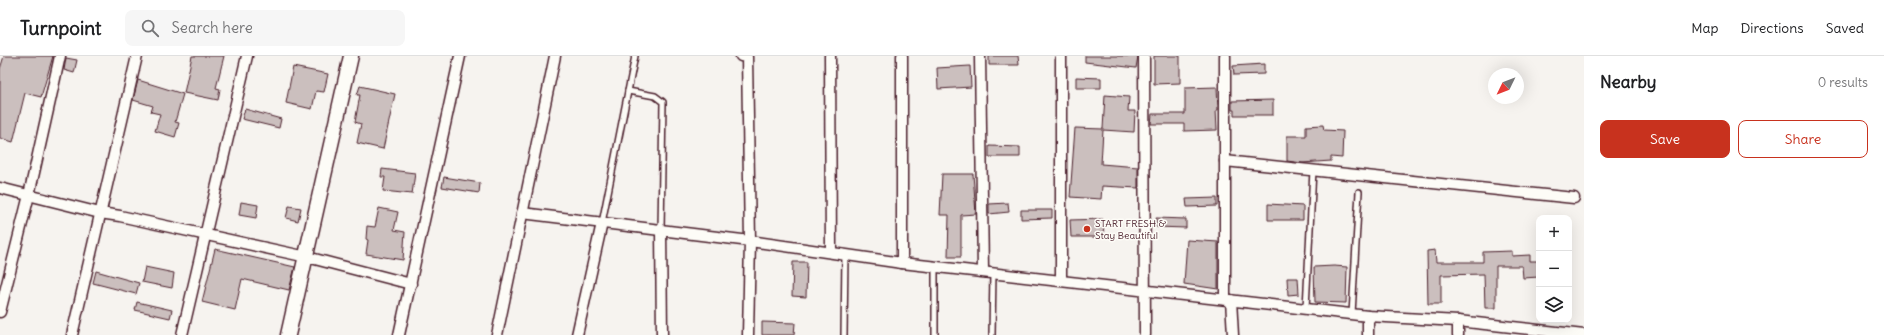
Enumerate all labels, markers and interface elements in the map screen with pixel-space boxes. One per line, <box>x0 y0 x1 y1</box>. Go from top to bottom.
search box <box>125 10 405 46</box>
text: Turnpoint <box>20 16 101 40</box>
icon: search <box>139 17 161 39</box>
text: Search here <box>171 18 253 37</box>
text: Map <box>1691 19 1718 37</box>
text: Directions <box>1740 19 1804 37</box>
text: Saved <box>1826 19 1864 37</box>
north arrow <box>1488 68 1524 104</box>
text: Nearby <box>1600 71 1656 93</box>
text: 0 results <box>1818 74 1868 91</box>
button: Save <box>1600 120 1730 158</box>
button: Share <box>1738 120 1868 158</box>
map controls <box>1536 215 1572 323</box>
button: + <box>1536 215 1572 251</box>
place label: START FRESH & Stay Beautiful <box>1095 217 1166 242</box>
marker: START FRESH & Stay Beautiful <box>1082 224 1092 234</box>
button: − <box>1536 251 1572 287</box>
button: layers <box>1536 287 1572 323</box>

